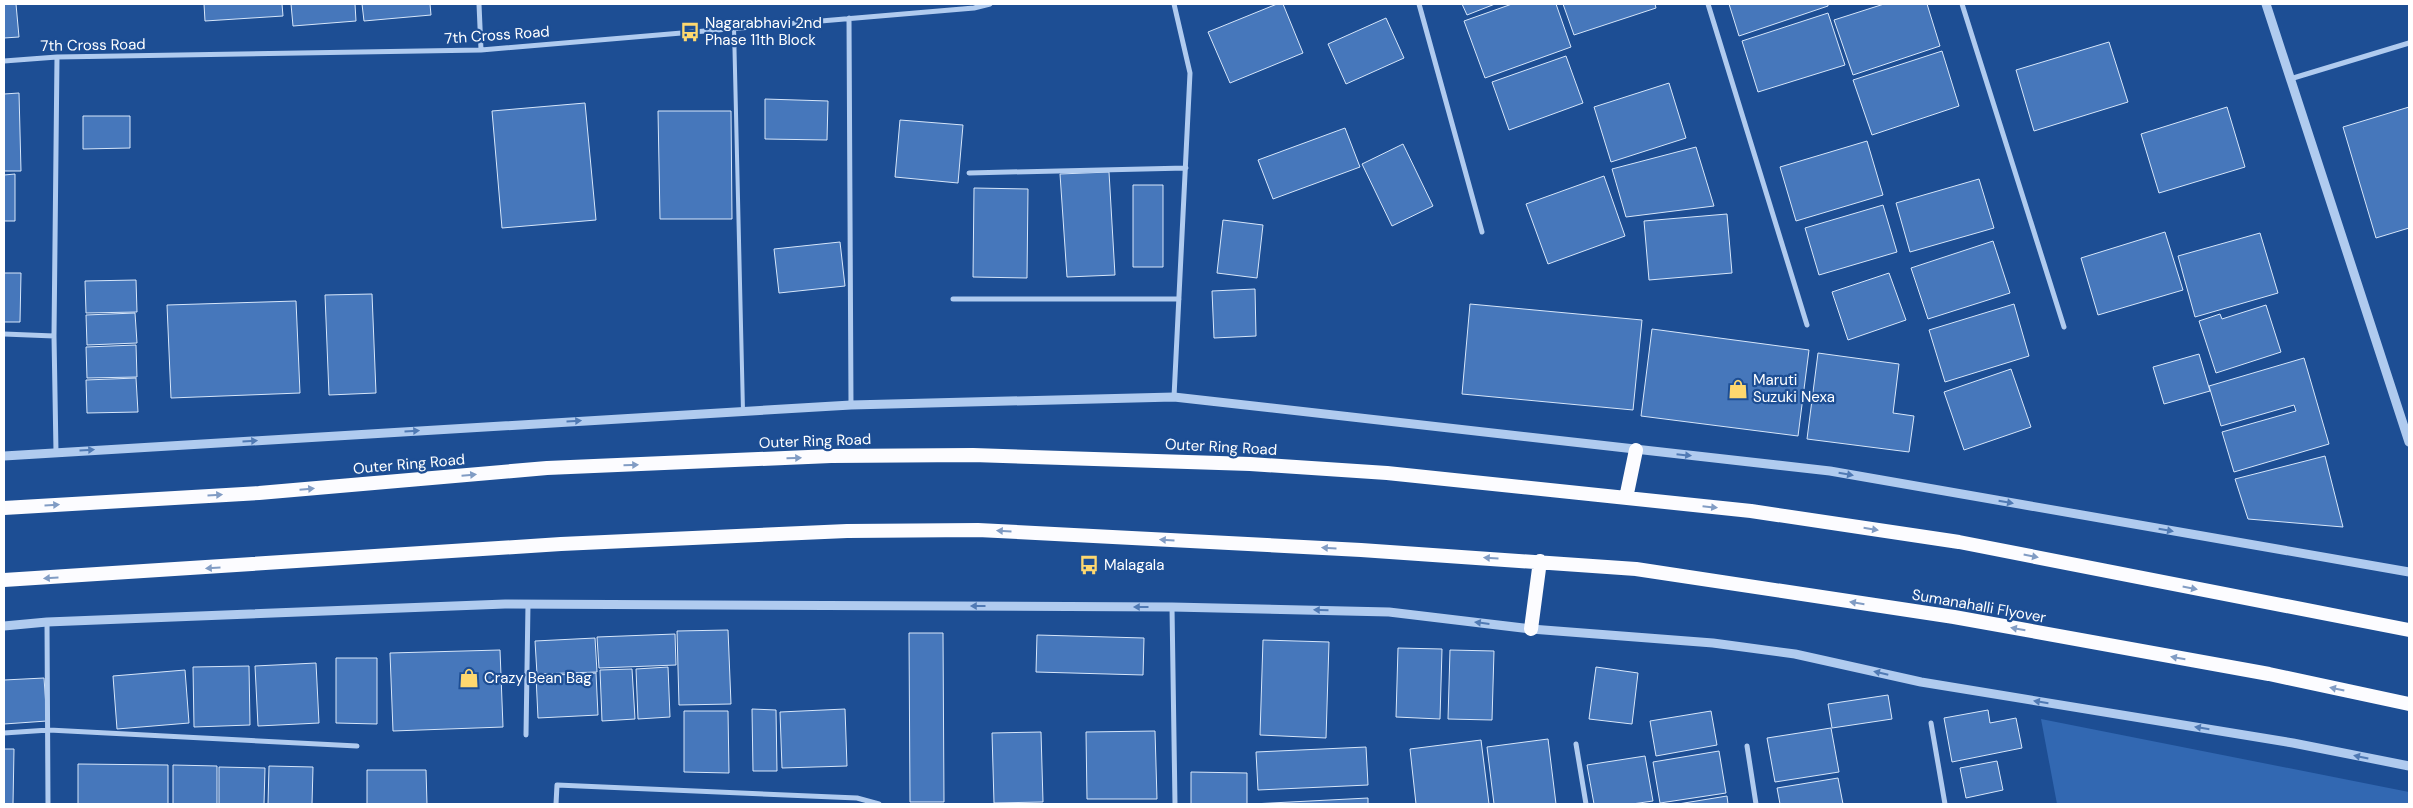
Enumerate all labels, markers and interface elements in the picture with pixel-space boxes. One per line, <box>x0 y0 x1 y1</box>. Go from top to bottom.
place label: Nagarabhavi 2nd Phase 11th Block <box>705 13 822 50</box>
street label: 7th Cross Road <box>444 21 550 49</box>
bus stop icon: Nagarabhavi 2nd Phase 11th Block <box>679 21 701 43</box>
street label: 7th Cross Road <box>40 34 146 56</box>
place label: Maruti Suzuki Nexa <box>1753 370 1835 407</box>
shop icon: Maruti Suzuki Nexa <box>1727 378 1749 400</box>
one-way arrow <box>566 417 582 425</box>
one-way arrow <box>404 426 420 434</box>
street label: Outer Ring Road <box>759 429 871 453</box>
street label: Outer Ring Road <box>1164 434 1278 460</box>
one-way arrow <box>242 436 258 444</box>
one-way arrow <box>80 446 96 454</box>
street label: Outer Ring Road <box>352 449 466 479</box>
one-way arrow <box>1677 451 1693 459</box>
one-way arrow <box>786 453 802 461</box>
one-way arrow <box>623 460 639 468</box>
one-way arrow <box>1838 470 1854 478</box>
one-way arrow <box>461 471 477 479</box>
one-way arrow <box>299 484 315 492</box>
one-way arrow <box>207 491 223 499</box>
one-way arrow <box>1998 498 2014 506</box>
one-way arrow <box>45 501 61 509</box>
one-way arrow <box>1702 503 1718 511</box>
one-way arrow <box>1863 525 1879 533</box>
one-way arrow <box>2158 526 2174 534</box>
one-way arrow <box>996 527 1012 535</box>
one-way arrow <box>1158 535 1174 543</box>
one-way arrow <box>1321 544 1337 552</box>
one-way arrow <box>1483 553 1499 561</box>
one-way arrow <box>2023 553 2039 561</box>
bus stop icon: Malagala <box>1078 554 1100 576</box>
place label: Malagala <box>1104 555 1164 575</box>
one-way arrow <box>205 564 221 572</box>
one-way arrow <box>42 574 58 582</box>
street label: Sumanahalli Flyover <box>1910 584 2048 628</box>
one-way arrow <box>2183 584 2199 592</box>
one-way arrow <box>1849 598 1865 606</box>
one-way arrow <box>970 602 986 610</box>
one-way arrow <box>1132 603 1148 611</box>
one-way arrow <box>1312 606 1328 614</box>
one-way arrow <box>1474 619 1490 627</box>
one-way arrow <box>2009 624 2025 632</box>
one-way arrow <box>2169 653 2185 661</box>
shop icon: Crazy Bean Bag <box>458 667 480 689</box>
place label: Crazy Bean Bag <box>484 668 592 688</box>
one-way arrow <box>1874 669 1889 677</box>
one-way arrow <box>2330 685 2345 693</box>
one-way arrow <box>2033 697 2049 705</box>
one-way arrow <box>2193 723 2209 731</box>
one-way arrow <box>2353 752 2369 760</box>

